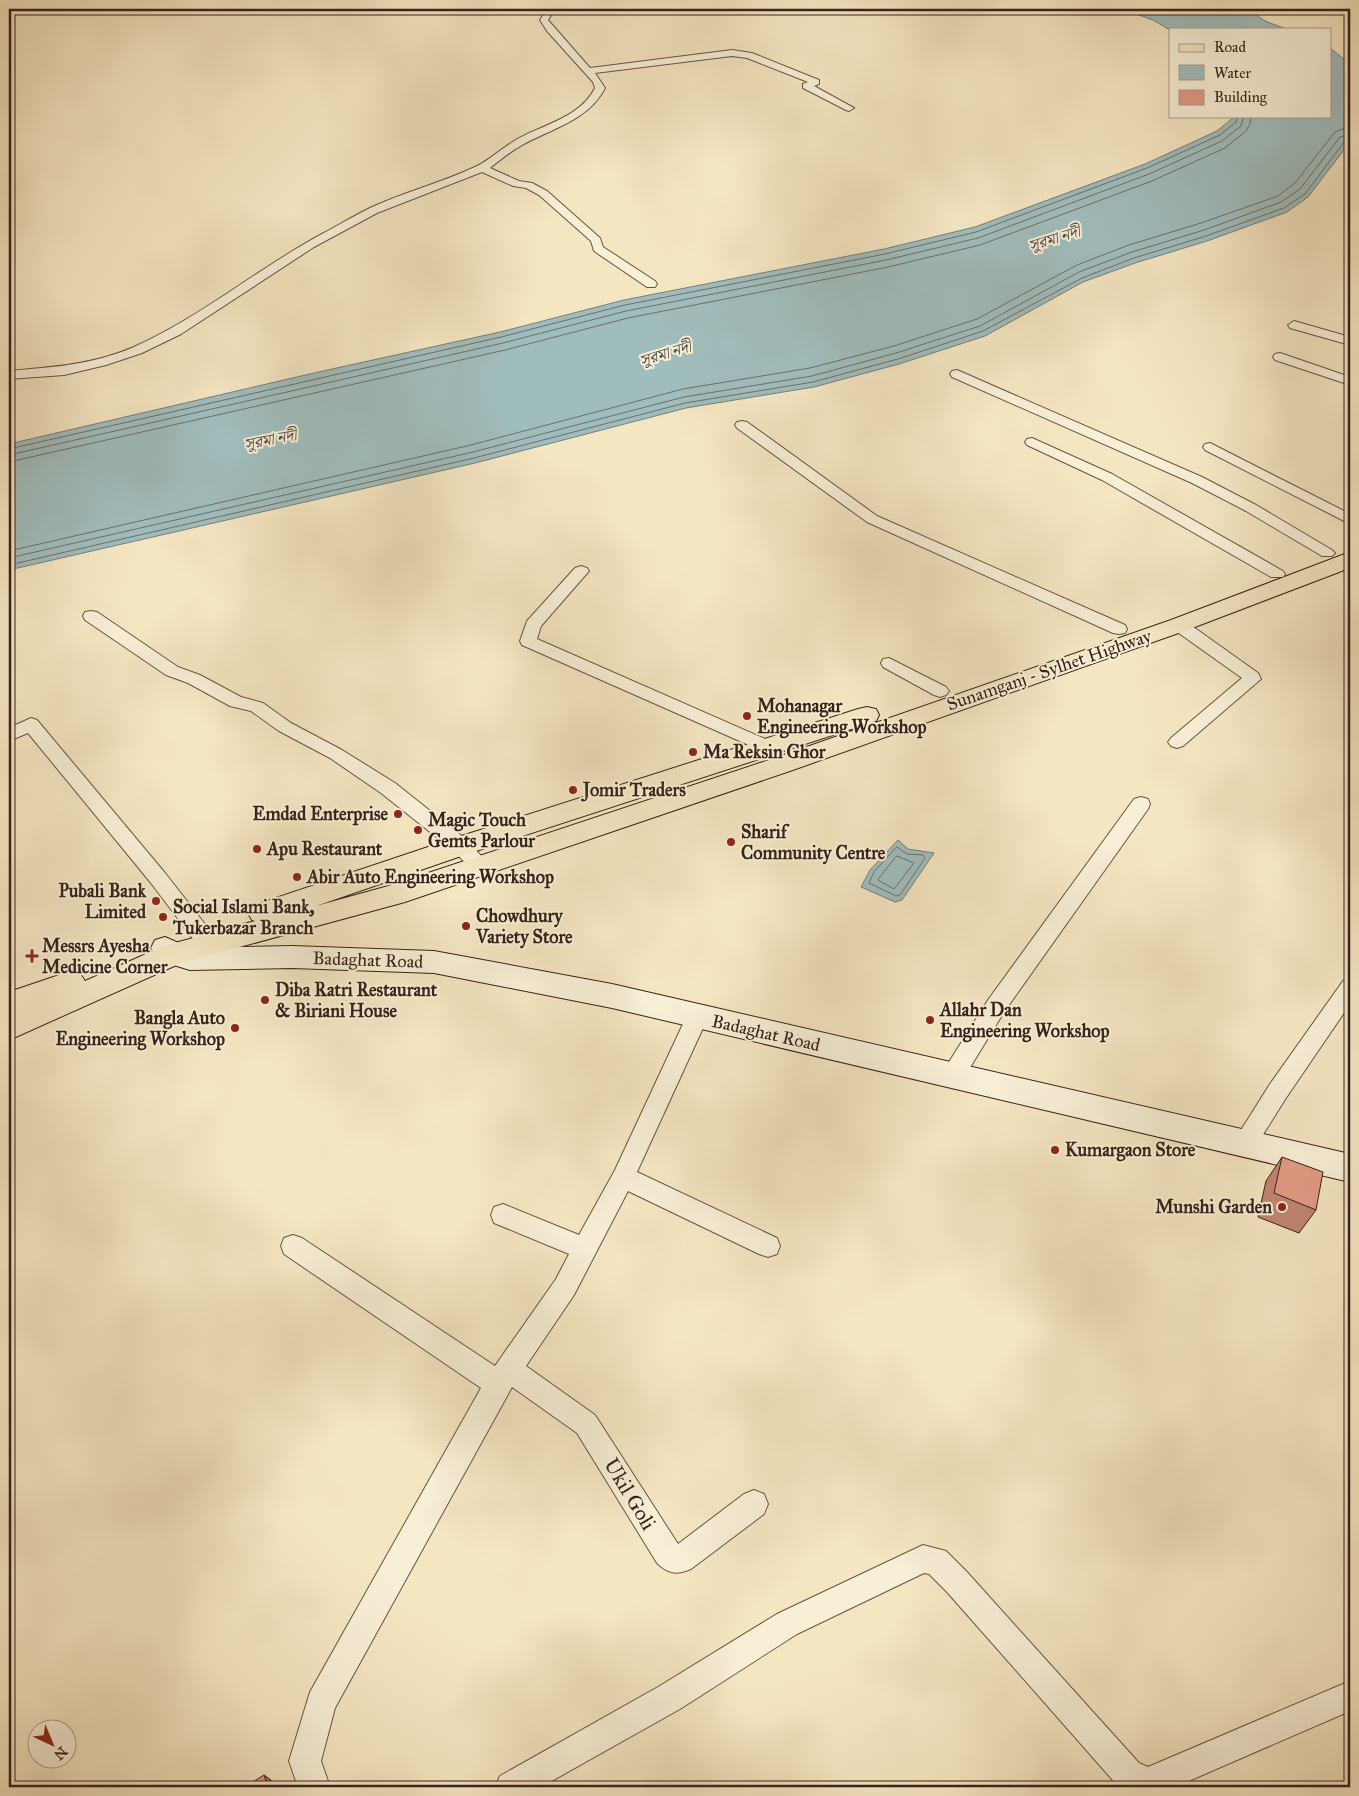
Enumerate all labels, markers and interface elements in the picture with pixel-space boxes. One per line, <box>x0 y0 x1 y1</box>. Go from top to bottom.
legend <box>1169 28 1332 118</box>
text: Road <box>1214 38 1246 56</box>
text: Water <box>1214 64 1251 82</box>
text: Building <box>1214 88 1268 106</box>
water label: সুরমা নদী <box>1026 221 1084 255</box>
water label: সুরমা নদী <box>637 336 695 370</box>
water label: সুরমা নদী <box>242 425 300 454</box>
street label: Sunamganj - Sylhet Highway <box>944 624 1155 716</box>
place label: Mohanagar Engineering Workshop <box>757 695 927 739</box>
marker: Mohanagar Engineering Workshop <box>741 710 753 722</box>
place label: Ma Reksin Ghor <box>703 741 827 763</box>
marker: Ma Reksin Ghor <box>687 746 699 758</box>
place label: Jomir Traders <box>581 779 686 802</box>
marker: Jomir Traders <box>567 784 579 796</box>
place label: Emdad Enterprise <box>253 803 388 826</box>
marker: Emdad Enterprise <box>392 808 404 820</box>
place label: Magic Touch Gemts Parlour <box>428 809 536 852</box>
place label: Sharif Community Centre <box>741 821 886 865</box>
marker: Magic Touch Gemts Parlour <box>412 824 424 836</box>
marker: Sharif Community Centre <box>725 836 737 848</box>
place label: Apu Restaurant <box>266 838 383 861</box>
marker: Apu Restaurant <box>251 843 263 855</box>
place label: Abir Auto Engineering Workshop <box>306 866 554 889</box>
marker: Abir Auto Engineering Workshop <box>291 871 303 883</box>
place label: Pubali Bank Limited <box>58 880 147 923</box>
marker: Pubali Bank Limited <box>150 895 162 907</box>
place label: Social Islami Bank, Tukerbazar Branch <box>172 896 315 939</box>
place label: Chowdhury Variety Store <box>475 905 573 949</box>
marker: Social Islami Bank, Tukerbazar Branch <box>157 911 169 923</box>
marker: Chowdhury Variety Store <box>460 920 472 932</box>
place label: Messrs Ayesha Medicine Corner <box>42 935 169 978</box>
street label: Badaghat Road <box>312 947 424 974</box>
marker: Messrs Ayesha Medicine Corner <box>26 950 38 962</box>
place label: Diba Ratri Restaurant & Biriani House <box>275 979 438 1022</box>
marker: Diba Ratri Restaurant & Biriani House <box>259 994 271 1006</box>
place label: Allahr Dan Engineering Workshop <box>939 999 1110 1043</box>
place label: Bangla Auto Engineering Workshop <box>55 1007 225 1051</box>
street label: Badaghat Road <box>709 1010 822 1057</box>
marker: Allahr Dan Engineering Workshop <box>924 1014 936 1026</box>
marker: Bangla Auto Engineering Workshop <box>229 1022 241 1034</box>
place label: Kumargaon Store <box>1065 1139 1196 1162</box>
marker: Kumargaon Store <box>1049 1144 1061 1156</box>
place label: Munshi Garden <box>1155 1196 1272 1218</box>
marker: Munshi Garden <box>1276 1201 1288 1213</box>
street label: Ukil Goli <box>598 1453 662 1535</box>
north arrow <box>28 1718 78 1768</box>
text: N <box>50 1743 71 1763</box>

